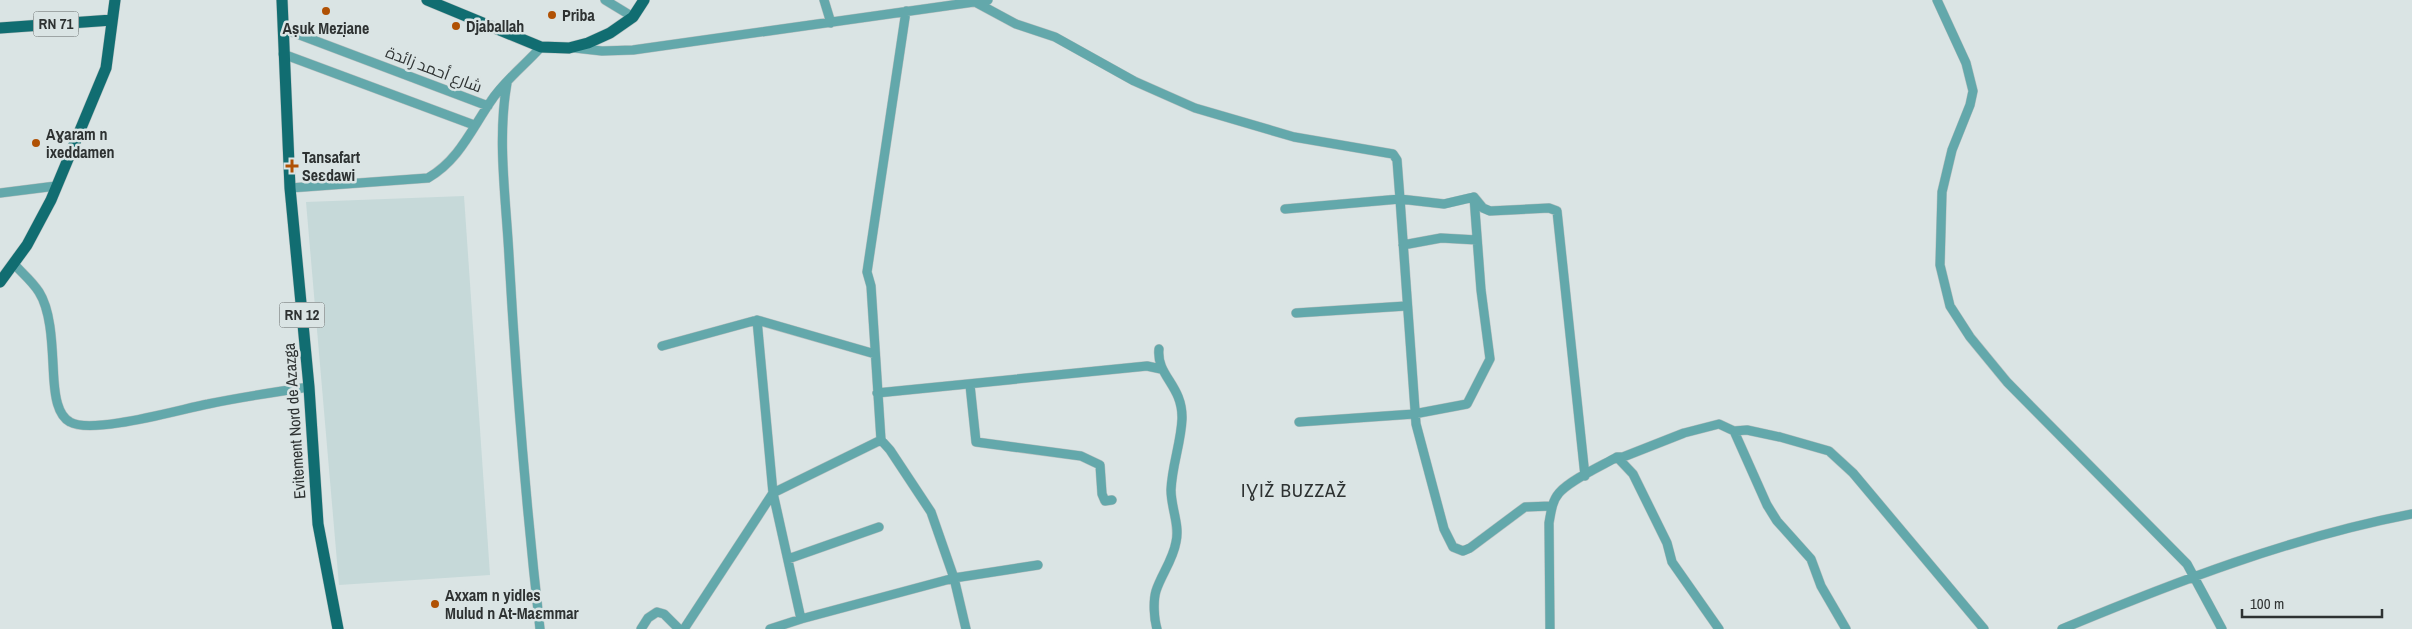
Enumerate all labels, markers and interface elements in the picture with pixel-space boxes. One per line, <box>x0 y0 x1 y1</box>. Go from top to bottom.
place label: Priba <box>562 4 596 26</box>
marker: Aṣuk Meẓiane <box>320 5 332 17</box>
marker: Priba <box>546 9 558 21</box>
road number: RN 71 <box>34 12 78 36</box>
place label: Djaballah <box>466 15 524 37</box>
place label: Aṣuk Meẓiane <box>283 17 369 39</box>
marker: Djaballah <box>450 20 462 32</box>
street label: شارع أحمد زائدة <box>382 41 485 98</box>
place label: Aɣaram n ixeddamen <box>46 123 115 163</box>
marker: Aɣaram n ixeddamen <box>30 137 42 149</box>
place label: Tansafart Seɛdawi <box>302 146 361 186</box>
marker: Tansafart Seɛdawi <box>286 160 298 172</box>
road number: RN 12 <box>280 302 324 328</box>
street label: Evitement Nord de Azazga <box>278 342 310 500</box>
district label: IƔIŽ BUZZAŽ <box>1241 477 1347 503</box>
place label: Axxam n yidles Mulud n At-Maɛmmar <box>445 584 579 624</box>
scale bar <box>2242 586 2382 618</box>
text: 100 m <box>2250 593 2284 614</box>
marker: Axxam n yidles Mulud n At-Maɛmmar <box>429 598 441 610</box>

